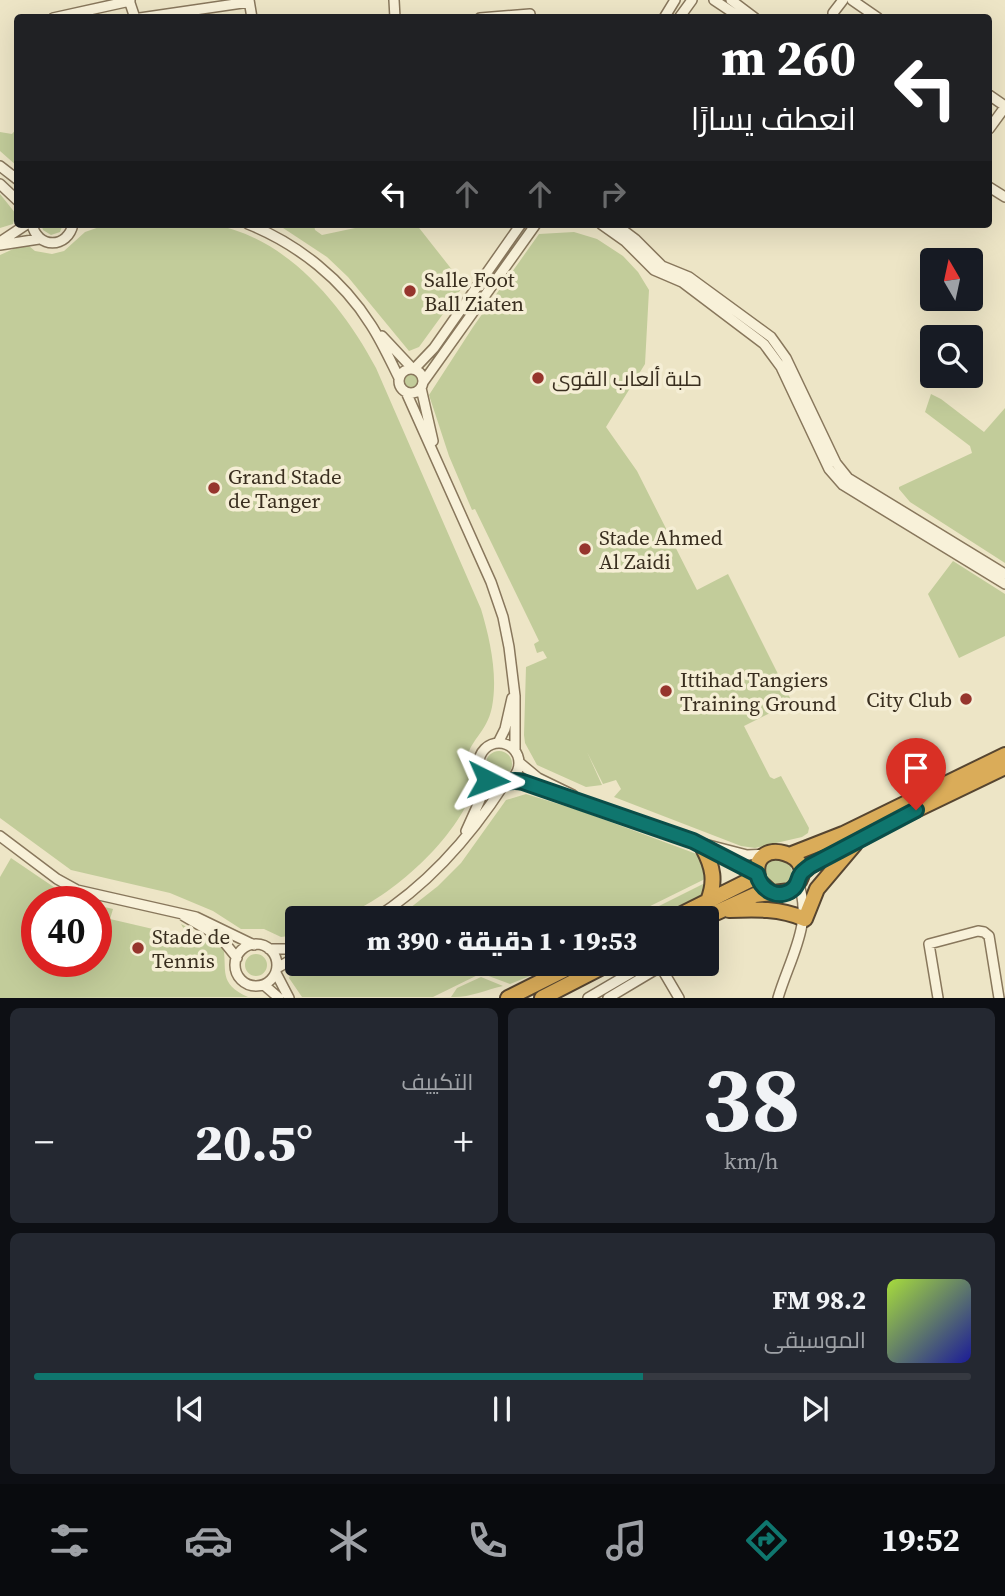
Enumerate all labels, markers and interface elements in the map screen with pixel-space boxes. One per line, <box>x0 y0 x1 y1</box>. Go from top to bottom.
text: 260 m <box>721 24 856 91</box>
icon: left <box>880 42 971 133</box>
text: انعطف يسارًا <box>691 97 856 141</box>
icon: left <box>375 175 413 213</box>
icon: ahead <box>448 175 486 213</box>
icon: ahead <box>521 175 559 213</box>
icon: right <box>594 175 632 213</box>
north arrow <box>920 248 984 312</box>
map controls <box>920 248 983 388</box>
place label: Salle Foot Ball Ziaten <box>424 265 524 318</box>
marker: Salle Foot Ball Ziaten <box>402 283 418 299</box>
button: search <box>920 325 983 388</box>
place label: حلبة ألعاب القوى <box>552 364 702 393</box>
marker: حلبة ألعاب القوى <box>530 370 546 386</box>
place label: Grand Stade de Tanger <box>228 462 342 515</box>
marker: Grand Stade de Tanger <box>206 480 222 496</box>
place label: Stade Ahmed Al Zaidi <box>599 523 723 576</box>
marker: Stade Ahmed Al Zaidi <box>577 541 593 557</box>
place label: Ittihad Tangiers Training Ground <box>680 665 836 718</box>
marker: Ittihad Tangiers Training Ground <box>658 683 674 699</box>
place label: City Club <box>866 685 952 714</box>
marker: City Club <box>958 691 974 707</box>
pin <box>886 738 946 810</box>
position arrow <box>451 743 525 817</box>
icon: arrive <box>897 749 935 787</box>
speed limit sign: 40 <box>21 886 112 977</box>
place label: Stade de Tennis <box>152 922 230 975</box>
text: 19:53 · 1 دقيقة · 390 m <box>367 923 637 959</box>
marker: Stade de Tennis <box>130 940 146 956</box>
text: 38 <box>702 1037 801 1161</box>
text: التكييف <box>401 1066 474 1098</box>
text: 20.5° <box>194 1106 313 1177</box>
text: − <box>34 1116 54 1168</box>
text: + <box>453 1116 474 1168</box>
text: km/h <box>724 1145 779 1177</box>
text: 98.2 FM <box>772 1282 866 1318</box>
text: الموسيقى <box>764 1324 866 1356</box>
icon: previous <box>171 1390 209 1428</box>
icon: pause <box>483 1390 521 1428</box>
icon: next <box>796 1390 834 1428</box>
icon: filters <box>45 1516 94 1565</box>
icon: car <box>184 1516 233 1565</box>
icon: climate <box>324 1516 373 1565</box>
icon: phone <box>463 1516 512 1565</box>
icon: music <box>602 1516 651 1565</box>
icon: directions <box>742 1516 791 1565</box>
text: 19:52 <box>881 1518 960 1562</box>

